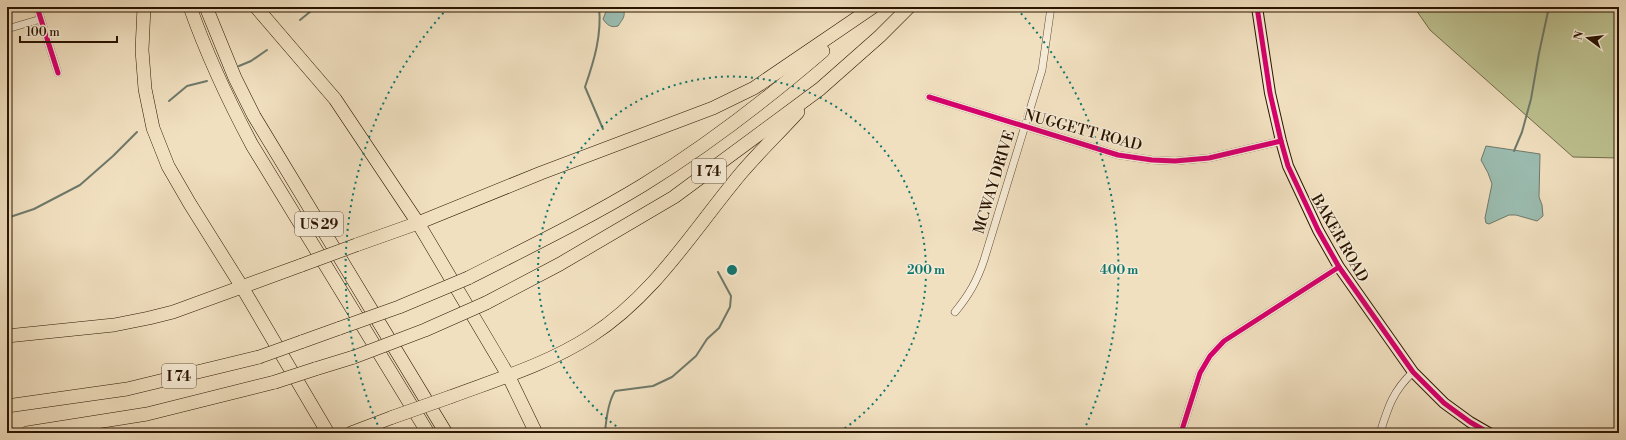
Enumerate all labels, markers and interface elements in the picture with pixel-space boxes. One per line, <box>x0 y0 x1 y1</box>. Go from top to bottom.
scale bar <box>20 18 117 44</box>
north arrow <box>1568 18 1608 58</box>
text: 100 m <box>26 25 60 40</box>
text: N <box>1571 29 1587 42</box>
street label: NUGGETT ROAD <box>1022 106 1144 155</box>
street label: MCWAY DRIVE <box>970 128 1019 236</box>
road number: I 74 <box>692 159 726 183</box>
street label: BAKER ROAD <box>1306 190 1372 286</box>
road number: US 29 <box>295 212 343 236</box>
centre of rings <box>725 263 739 277</box>
text: 200 m <box>907 263 945 278</box>
text: 400 m <box>1100 263 1138 278</box>
road number: I 74 <box>162 364 196 388</box>

